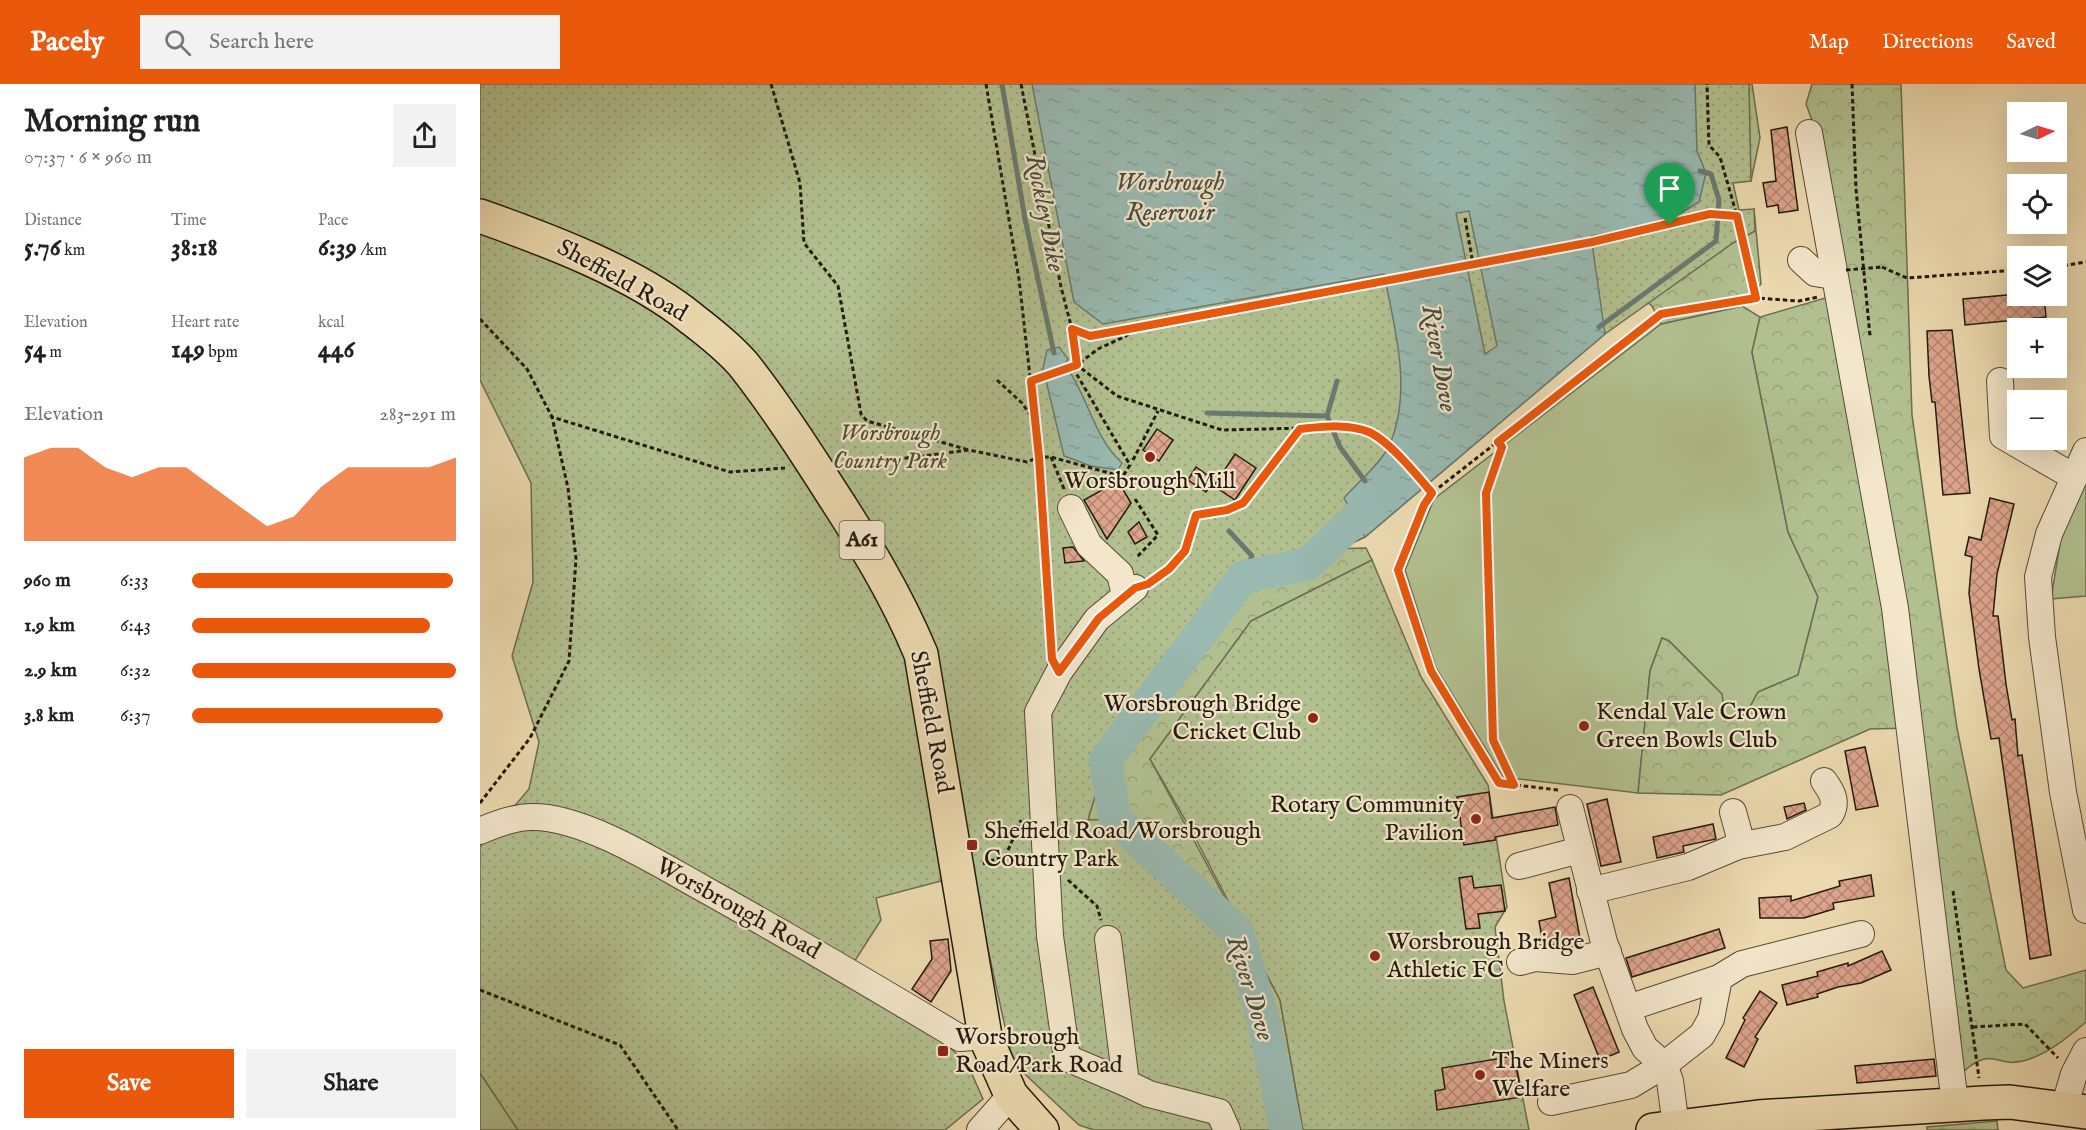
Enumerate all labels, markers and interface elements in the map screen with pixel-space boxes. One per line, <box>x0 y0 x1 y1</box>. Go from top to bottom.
search box <box>140 15 560 69</box>
text: Pacely <box>30 25 104 60</box>
icon: search <box>161 26 194 59</box>
text: Search here <box>209 28 314 56</box>
text: Map <box>1809 29 1849 56</box>
text: Directions <box>1882 29 1973 56</box>
text: Saved <box>2006 29 2056 56</box>
text: Morning run <box>24 101 200 143</box>
north arrow <box>2007 102 2067 162</box>
map controls <box>2007 102 2067 450</box>
button: share <box>393 104 456 167</box>
text: 07:37 · 6 × 960 m <box>24 145 152 170</box>
water label: Rockley Dike <box>1017 151 1073 275</box>
pin <box>1644 163 1695 225</box>
water label: Worsbrough Reservoir <box>1115 166 1225 229</box>
icon: arrive <box>1653 172 1686 205</box>
button: locate <box>2007 174 2067 234</box>
text: Distance <box>24 211 82 231</box>
text: Time <box>171 211 207 231</box>
text: Pace <box>318 211 348 231</box>
text: 5.76 <box>24 231 61 264</box>
text: 38:18 <box>171 231 218 264</box>
text: 6:39 <box>318 231 357 264</box>
street label: Sheffield Road <box>551 232 693 330</box>
text: km <box>61 241 85 261</box>
text: /km <box>357 241 387 261</box>
button: layers <box>2007 246 2067 306</box>
water label: River Dove <box>1413 302 1465 415</box>
text: Elevation <box>24 313 87 333</box>
text: Heart rate <box>171 313 239 333</box>
text: kcal <box>318 313 345 333</box>
button: + <box>2007 318 2067 378</box>
text: 54 <box>24 333 46 366</box>
text: 149 <box>171 333 205 366</box>
text: 446 <box>318 333 354 366</box>
text: m <box>46 343 62 363</box>
text: bpm <box>205 343 238 363</box>
button: − <box>2007 390 2067 450</box>
text: Elevation <box>24 402 103 427</box>
text: 283–291 m <box>379 402 456 427</box>
park label: Worsbrough Country Park <box>833 418 948 477</box>
marker: Worsbrough Mill <box>1143 450 1157 464</box>
place label: Worsbrough Mill <box>1064 466 1236 497</box>
road number: A61 <box>840 521 884 559</box>
text: 960 m <box>24 568 71 593</box>
text: 6:33 <box>120 568 149 593</box>
text: 1.9 km <box>24 613 75 638</box>
text: 6:43 <box>120 613 151 638</box>
street label: Sheffield Road <box>902 648 960 796</box>
text: 2.9 km <box>24 658 77 683</box>
text: 6:32 <box>120 658 151 683</box>
place label: Worsbrough Bridge Cricket Club <box>1104 689 1301 748</box>
place label: Kendal Vale Crown Green Bowls Club <box>1596 697 1787 756</box>
text: 3.8 km <box>24 703 74 728</box>
text: 6:37 <box>120 703 151 728</box>
marker: Worsbrough Bridge Cricket Club <box>1306 711 1320 725</box>
marker: Kendal Vale Crown Green Bowls Club <box>1577 719 1591 733</box>
place label: Rotary Community Pavilion <box>1270 790 1464 849</box>
marker: Rotary Community Pavilion <box>1469 812 1483 826</box>
place label: Sheffield Road/Worsbrough Country Park <box>984 816 1261 875</box>
marker: Sheffield Road/Worsbrough Country Park <box>965 838 979 852</box>
street label: Worsbrough Road <box>650 851 826 967</box>
place label: Worsbrough Bridge Athletic FC <box>1386 927 1584 986</box>
water label: River Dove <box>1218 931 1282 1045</box>
marker: Worsbrough Bridge Athletic FC <box>1368 949 1382 963</box>
place label: Worsbrough Road/Park Road <box>955 1022 1123 1081</box>
marker: Worsbrough Road/Park Road <box>936 1044 950 1058</box>
place label: The Miners Welfare <box>1492 1046 1609 1105</box>
button: Save <box>24 1049 234 1118</box>
button: Share <box>246 1049 456 1118</box>
marker: The Miners Welfare <box>1473 1068 1487 1082</box>

